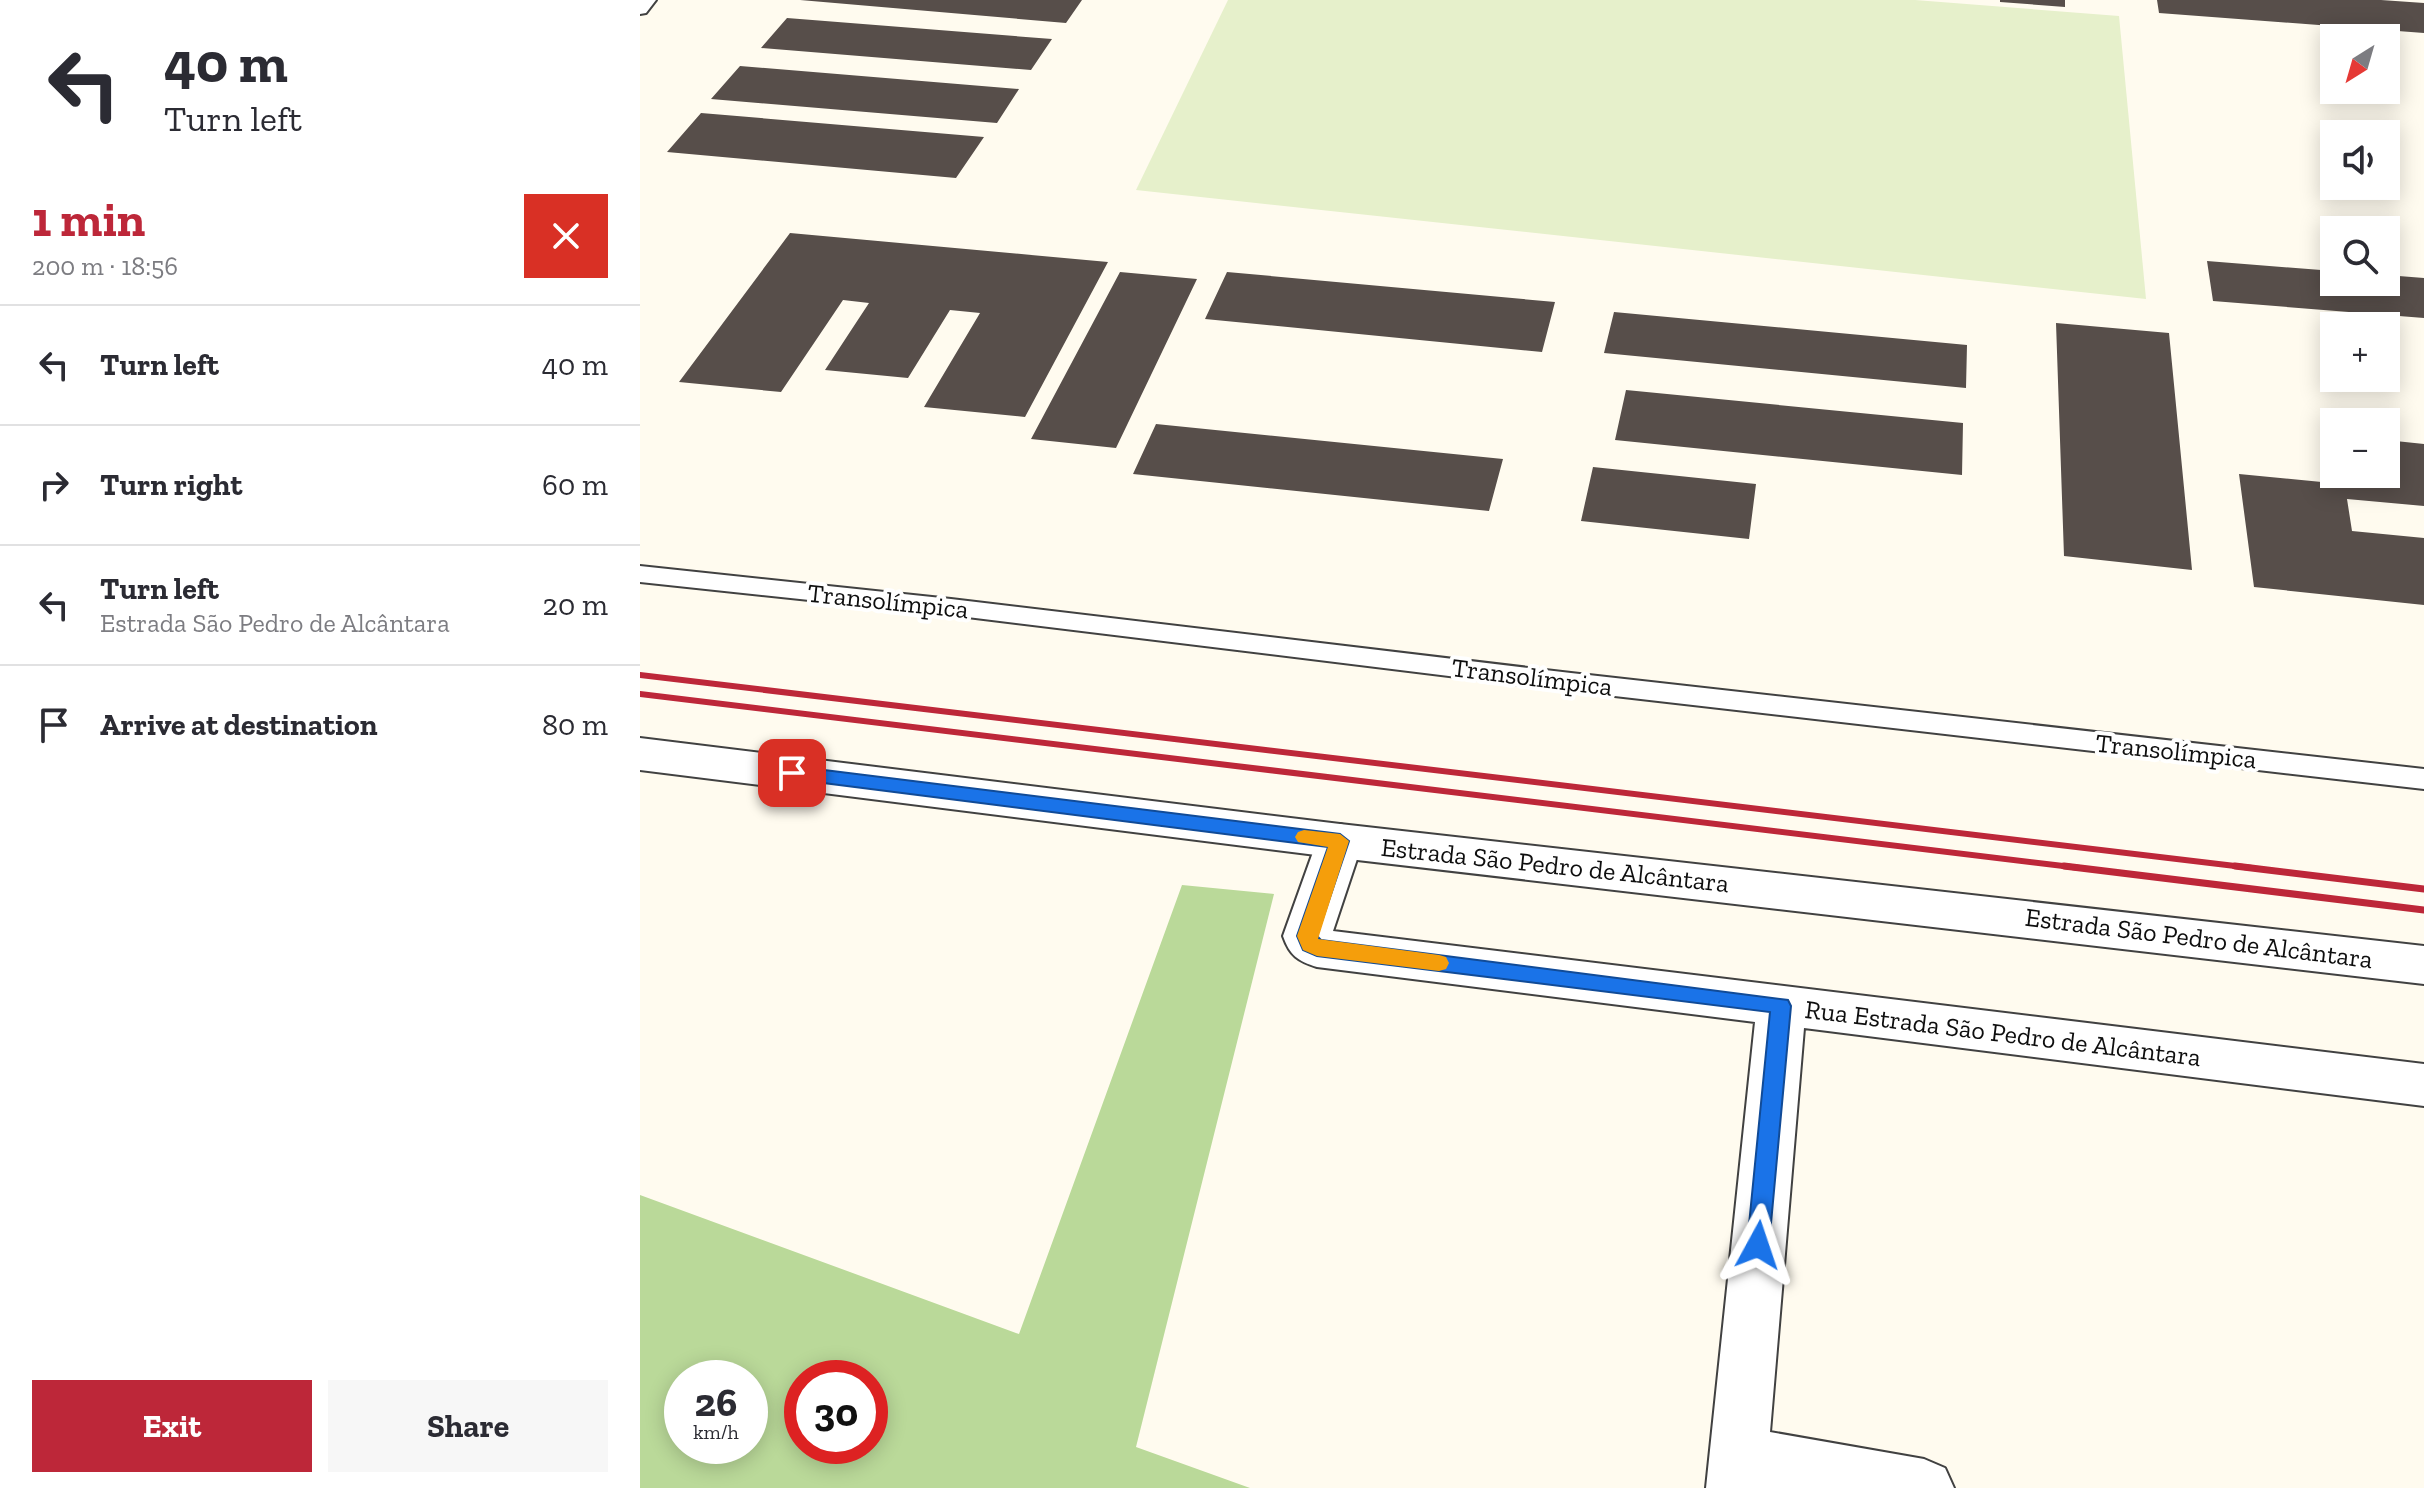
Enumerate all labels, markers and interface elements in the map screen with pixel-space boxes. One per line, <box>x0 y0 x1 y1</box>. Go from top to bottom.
north arrow <box>2320 24 2400 104</box>
map controls <box>2320 24 2400 488</box>
text: 40 m <box>164 29 288 96</box>
icon: left <box>32 32 136 136</box>
text: Turn left <box>164 97 302 140</box>
button: sound <box>2320 120 2400 200</box>
text: 1 min <box>32 191 145 248</box>
button: close <box>524 194 608 278</box>
button: search <box>2320 216 2400 296</box>
text: 200 m · 18:56 <box>32 250 178 282</box>
button: + <box>2320 312 2400 392</box>
icon: left <box>32 343 76 387</box>
text: Turn left <box>100 347 219 383</box>
text: 40 m <box>542 347 608 383</box>
button: − <box>2320 408 2400 488</box>
icon: right <box>32 463 76 507</box>
text: Turn right <box>100 467 242 503</box>
text: 60 m <box>542 467 608 503</box>
text: Turn left <box>100 571 219 607</box>
street label: Transolímpica <box>806 577 970 625</box>
icon: left <box>32 583 76 627</box>
text: 20 m <box>543 587 608 623</box>
text: Estrada São Pedro de Alcântara <box>100 607 450 639</box>
street label: Transolímpica <box>1450 651 1615 703</box>
icon: arrive <box>32 703 76 747</box>
text: Arrive at destination <box>100 707 377 743</box>
text: 80 m <box>542 707 608 743</box>
street label: Transolímpica <box>2094 727 2258 775</box>
pin <box>758 739 826 807</box>
icon: arrive <box>770 751 814 795</box>
street label: Estrada São Pedro de Alcântara <box>1379 831 1731 899</box>
street label: Estrada São Pedro de Alcântara <box>2023 901 2375 975</box>
street label: Rua Estrada São Pedro de Alcântara <box>1803 993 2203 1073</box>
position arrow <box>1716 1203 1800 1287</box>
speed limit sign: 30 <box>784 1360 888 1464</box>
text: 26 <box>695 1378 737 1426</box>
button: Exit <box>32 1380 312 1472</box>
button: Share <box>328 1380 608 1472</box>
text: km/h <box>693 1420 739 1444</box>

